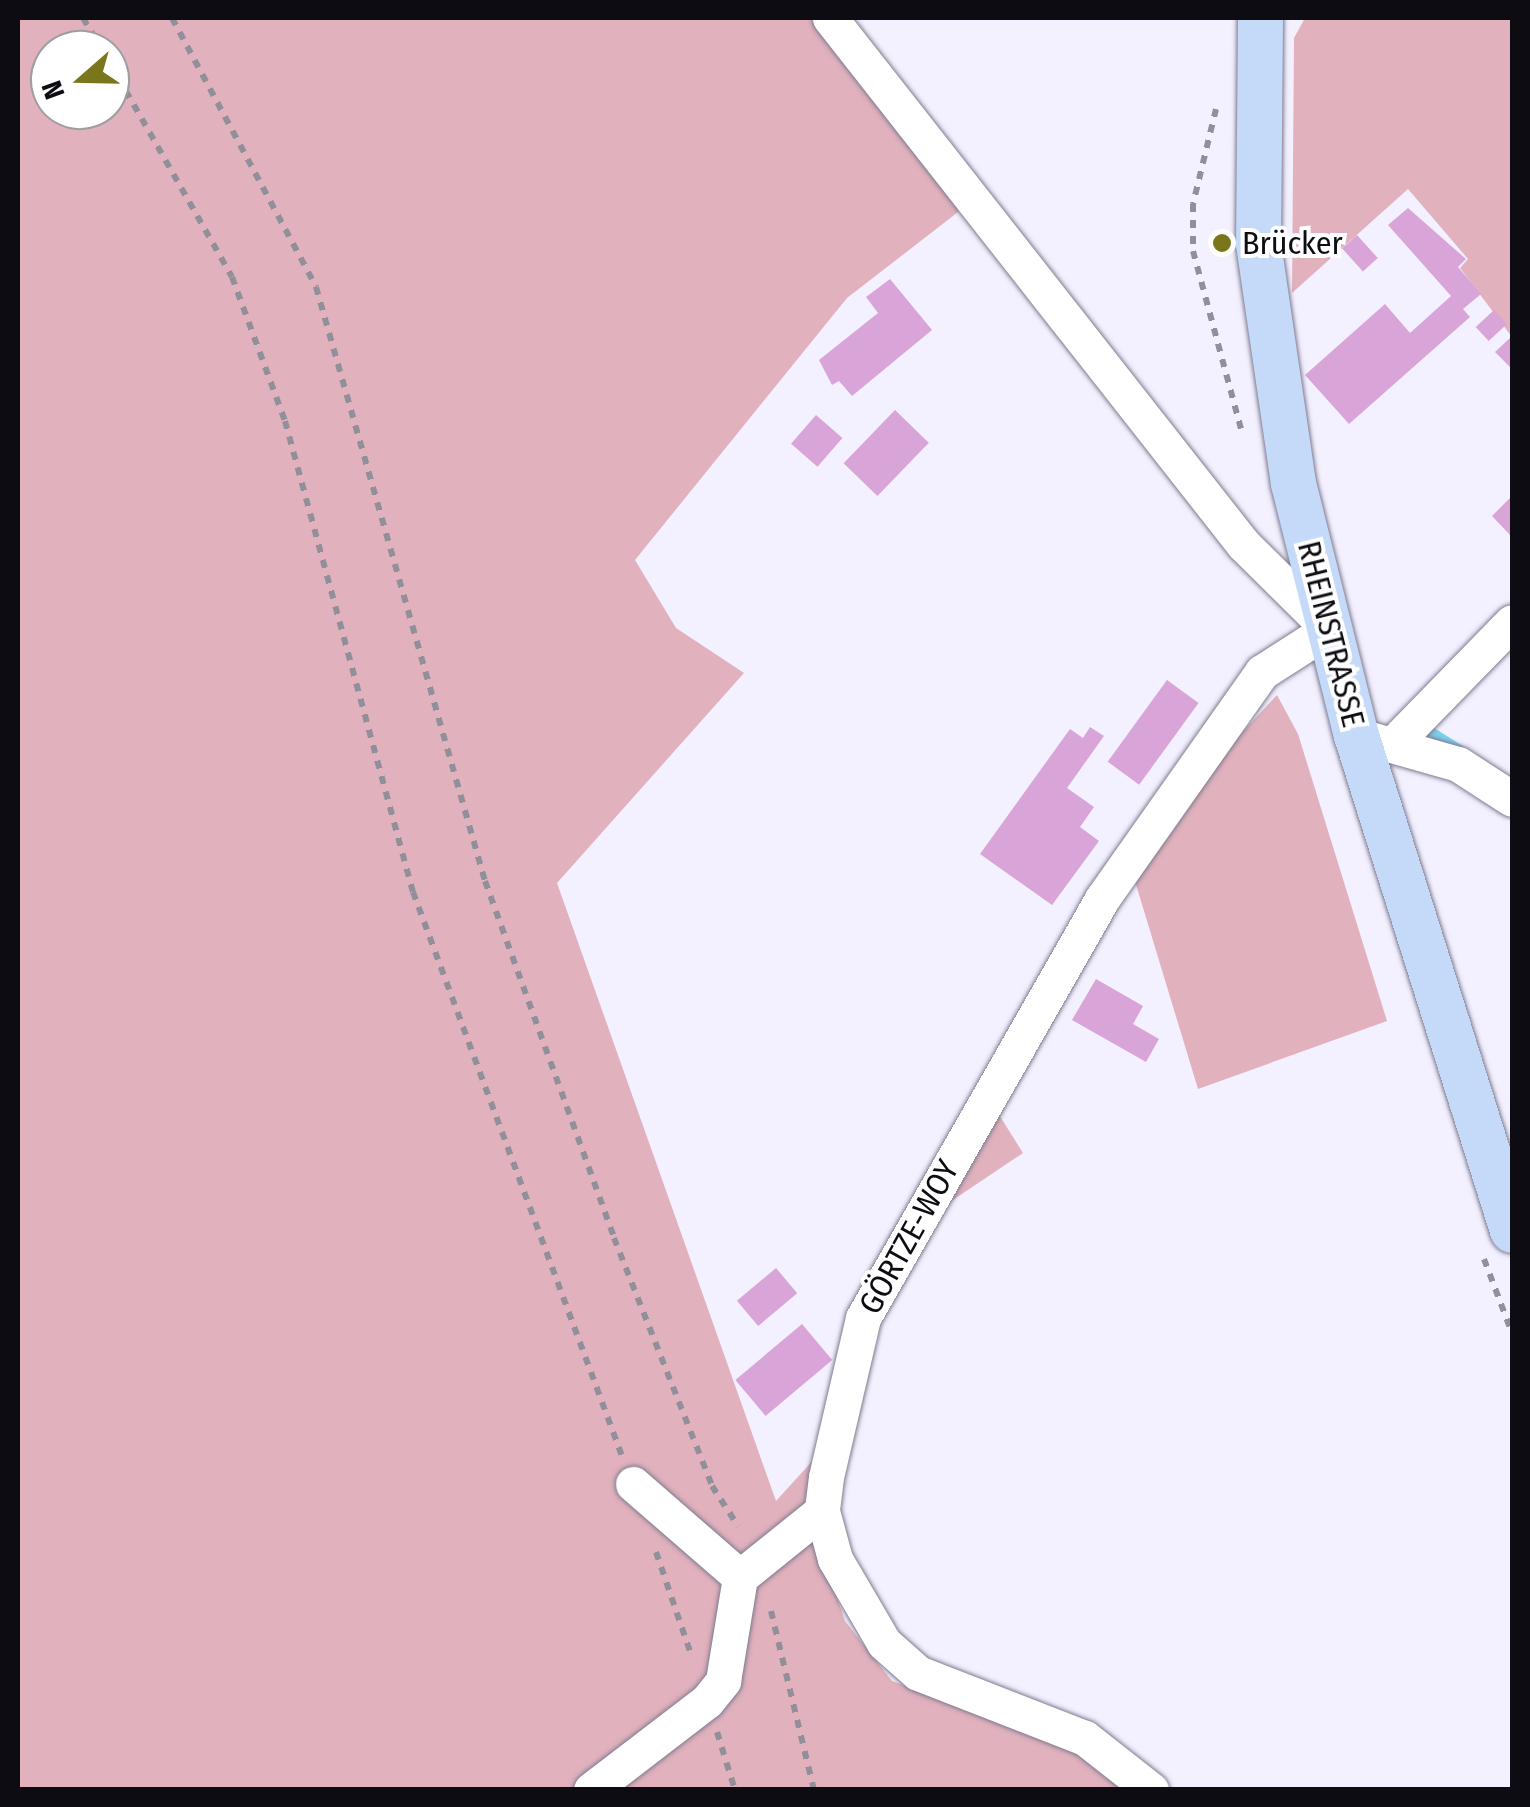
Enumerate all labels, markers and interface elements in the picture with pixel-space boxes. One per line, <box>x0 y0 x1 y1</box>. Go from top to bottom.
north arrow <box>30 30 130 130</box>
text: N <box>35 76 72 103</box>
place label: Brücker <box>1242 224 1343 262</box>
marker: Brücker <box>1211 232 1233 254</box>
street label: RHEINSTRASSE <box>1289 537 1373 731</box>
street label: GÖRTZE-WOY <box>851 1153 967 1321</box>

